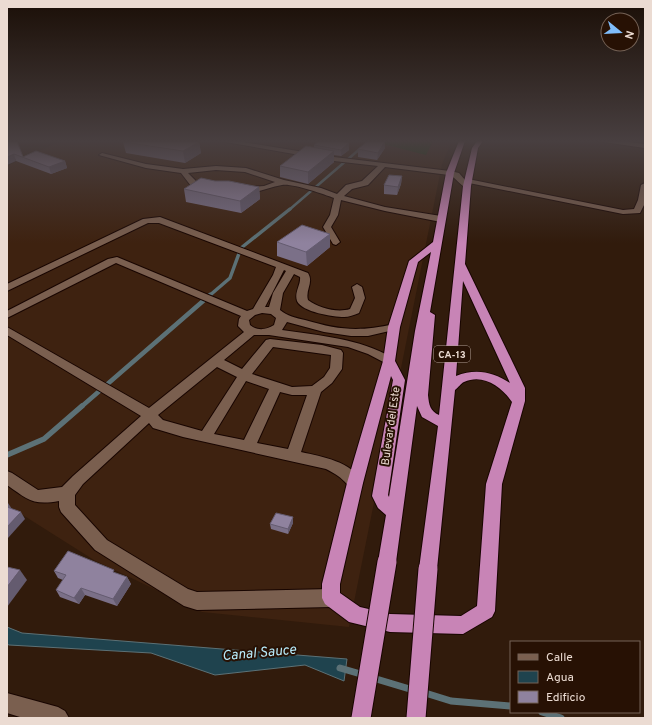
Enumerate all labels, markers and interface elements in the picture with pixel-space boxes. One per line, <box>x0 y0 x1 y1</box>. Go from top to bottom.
north arrow <box>600 12 640 52</box>
text: N <box>621 29 636 41</box>
road number: CA-13 <box>434 346 470 362</box>
street label: Bulevar del Este <box>379 386 403 466</box>
legend <box>510 641 640 713</box>
water label: Canal Sauce <box>221 642 298 665</box>
text: Calle <box>546 650 573 666</box>
text: Agua <box>546 670 574 686</box>
text: Edificio <box>546 690 586 706</box>

